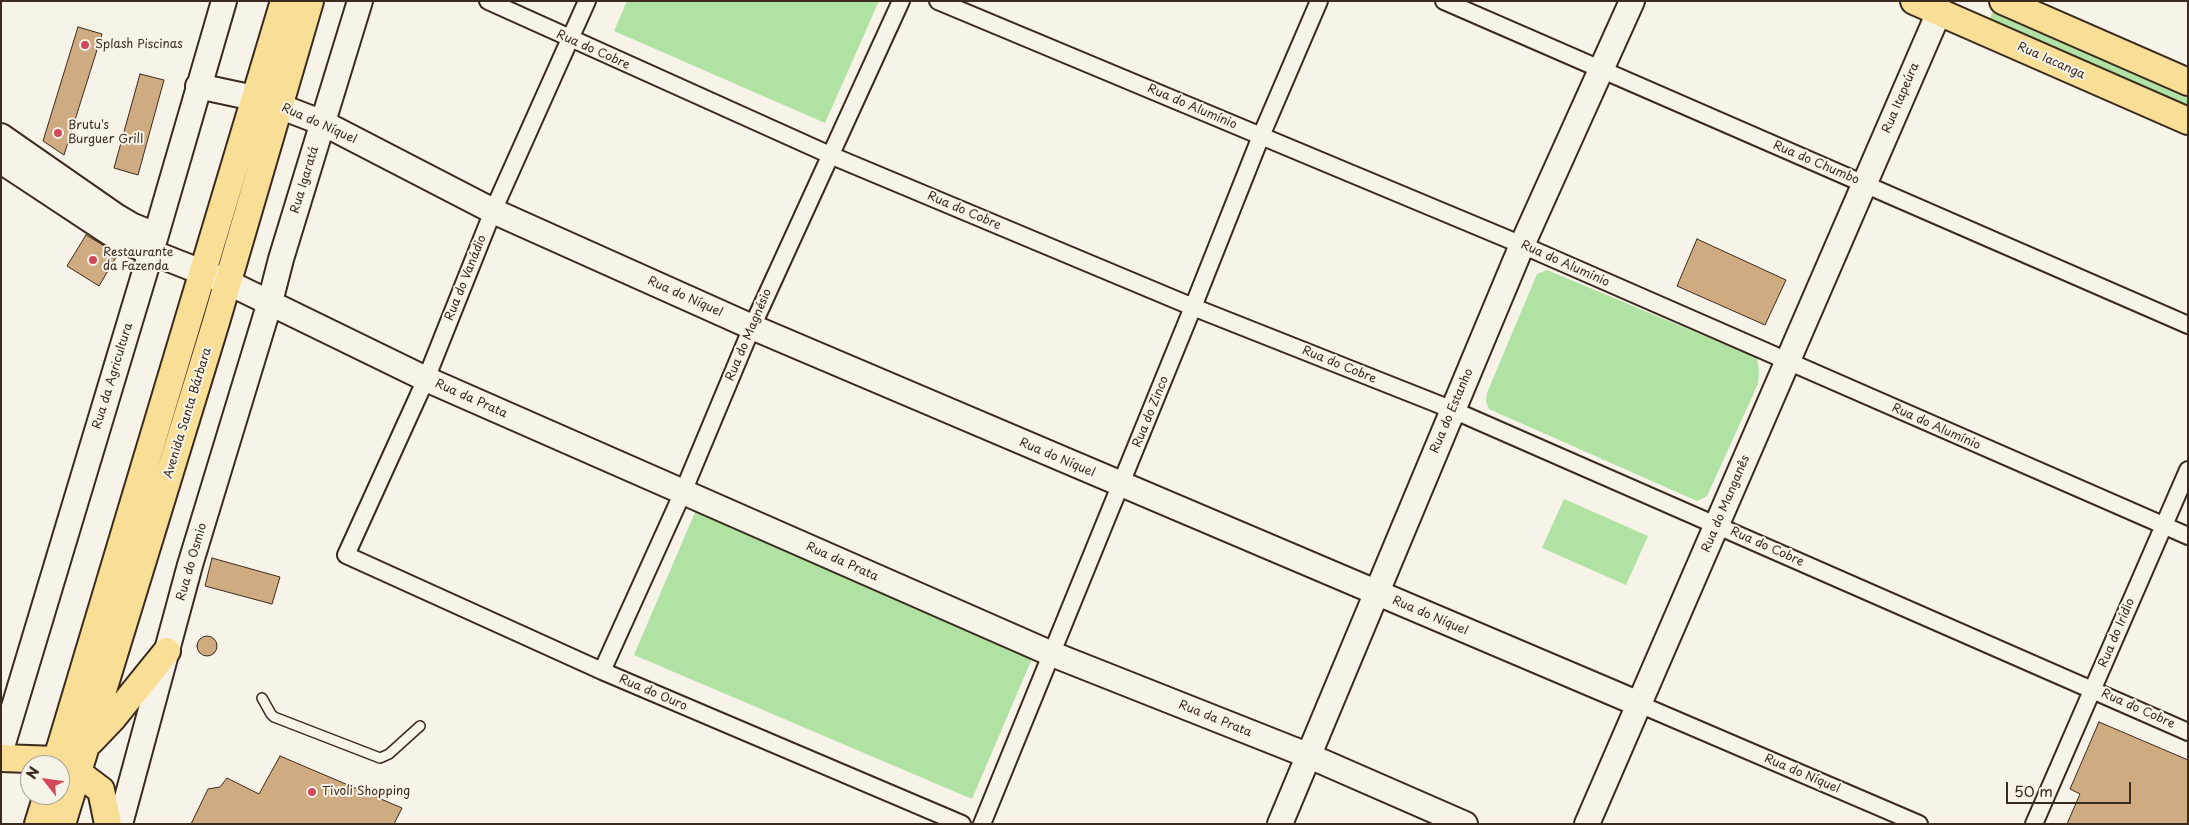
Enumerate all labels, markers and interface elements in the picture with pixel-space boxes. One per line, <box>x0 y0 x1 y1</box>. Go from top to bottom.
street label: Rua do Cobre <box>554 27 632 73</box>
place label: Splash Piscinas <box>95 38 183 52</box>
marker: Splash Piscinas <box>79 39 91 51</box>
street label: Rua Iacanga <box>2015 40 2087 82</box>
street label: Rua Itapeúra <box>1880 61 1922 135</box>
street label: Rua do Alumínio <box>1145 82 1239 132</box>
street label: Rua do Níquel <box>279 101 359 147</box>
place label: Brutu's Burguer Grill <box>68 119 143 147</box>
marker: Brutu's Burguer Grill <box>52 127 64 139</box>
street label: Rua do Chumbo <box>1771 138 1861 188</box>
street label: Rua Igaratá <box>288 145 322 215</box>
street label: Rua do Cobre <box>925 189 1003 233</box>
street label: Rua do Vanádio <box>442 233 490 323</box>
street label: Rua do Alumínio <box>1518 238 1612 290</box>
place label: Restaurante da Fazenda <box>103 246 173 274</box>
marker: Restaurante da Fazenda <box>87 254 99 266</box>
street label: Rua do Níquel <box>645 274 725 320</box>
street label: Rua do Magnésio <box>723 287 775 383</box>
street label: Rua da Agricultura <box>90 321 136 431</box>
street label: Rua do Cobre <box>1300 344 1378 386</box>
street label: Avenida Santa Bárbara <box>161 346 215 480</box>
street label: Rua do Estanho <box>1428 366 1476 456</box>
street label: Rua do Zinco <box>1130 374 1172 450</box>
street label: Rua da Prata <box>433 377 509 421</box>
street label: Rua do Alumínio <box>1889 401 1983 453</box>
street label: Rua do Níquel <box>1017 436 1097 480</box>
street label: Rua do Manganês <box>1699 453 1753 555</box>
street label: Rua do Osmio <box>174 521 210 603</box>
street label: Rua do Cobre <box>1728 524 1806 570</box>
street label: Rua da Prata <box>804 540 880 584</box>
street label: Rua do Níquel <box>1390 594 1470 638</box>
street label: Rua do Irídio <box>2096 596 2138 670</box>
street label: Rua do Ouro <box>617 672 689 714</box>
street label: Rua do Cobre <box>2099 686 2177 732</box>
street label: Rua da Prata <box>1176 698 1254 740</box>
street label: Rua do Níquel <box>1762 752 1842 796</box>
north arrow <box>20 755 70 805</box>
text: N <box>21 763 44 783</box>
scale bar <box>2009 772 2134 804</box>
text: 50 m <box>2014 779 2053 802</box>
place label: Tivoli Shopping <box>322 785 410 799</box>
marker: Tivoli Shopping <box>306 786 318 798</box>

